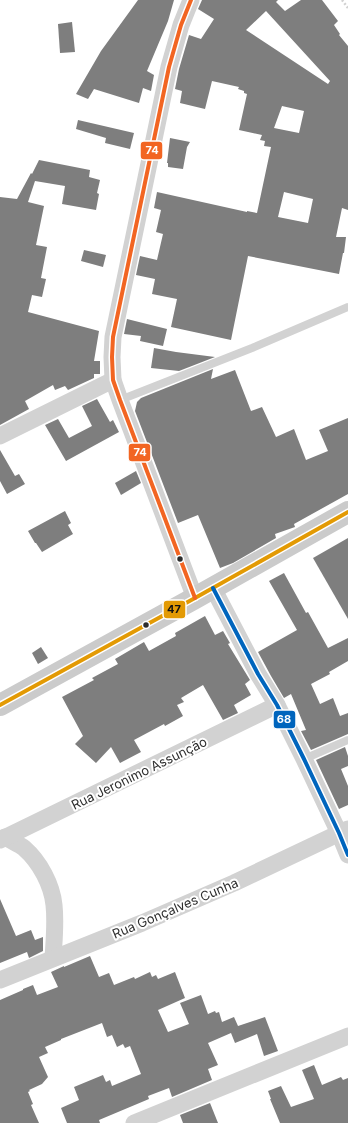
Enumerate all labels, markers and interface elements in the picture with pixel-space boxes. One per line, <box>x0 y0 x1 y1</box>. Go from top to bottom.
line badge: 74 <box>140 141 163 160</box>
text: 74 <box>145 143 159 157</box>
line badge: 74 <box>128 443 151 462</box>
text: 74 <box>133 445 147 459</box>
unlabelled marker <box>175 554 185 564</box>
line badge: 47 <box>163 600 186 619</box>
text: 47 <box>167 602 181 616</box>
unlabelled marker <box>141 620 151 630</box>
line badge: 68 <box>273 710 296 729</box>
text: 68 <box>277 712 291 726</box>
street label: Rua Jeronimo Assunção <box>69 733 210 813</box>
street label: Rua Gonçalves Cunha <box>110 874 240 942</box>

